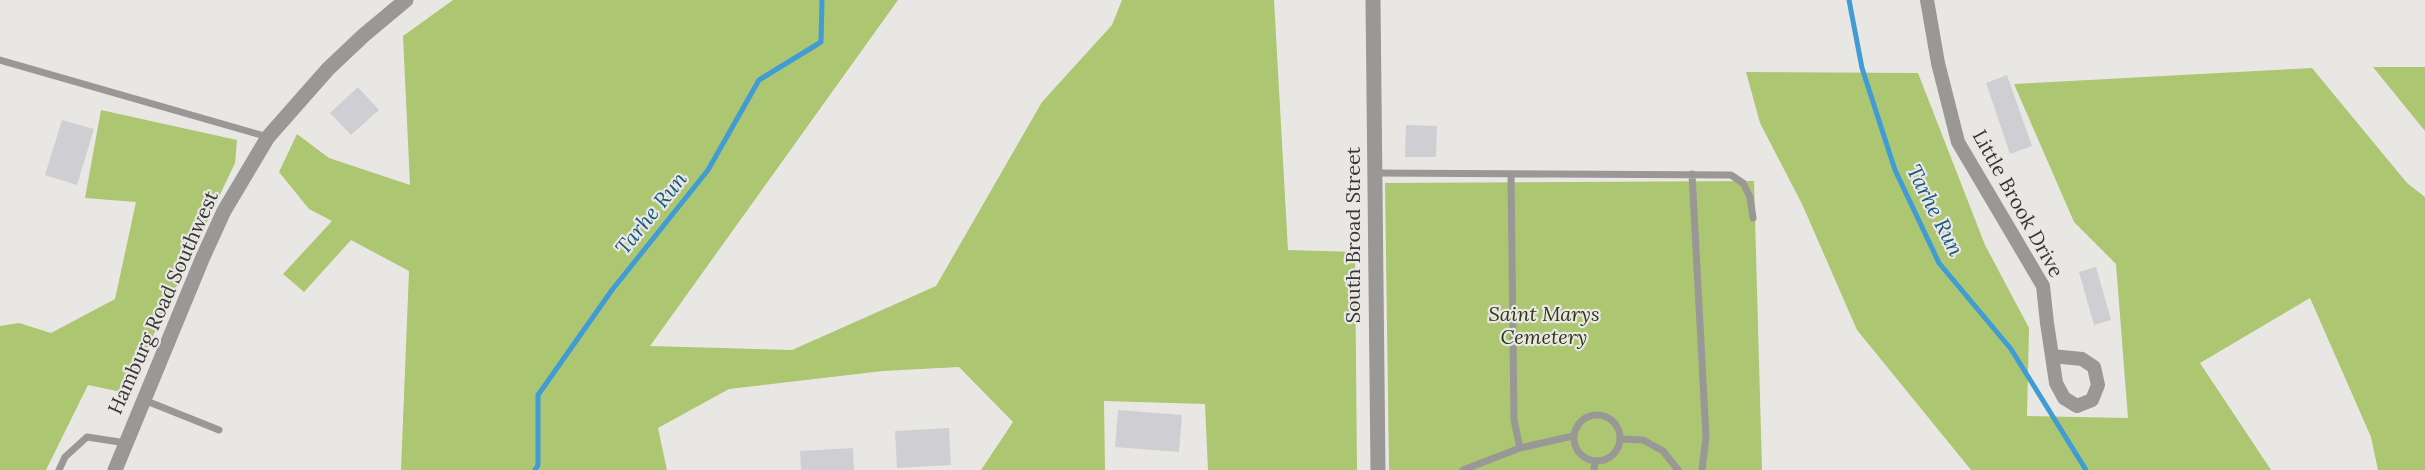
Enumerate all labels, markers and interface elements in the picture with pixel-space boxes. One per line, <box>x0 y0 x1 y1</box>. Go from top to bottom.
street label: Little Brook Drive <box>1967 126 2067 282</box>
street label: South Broad Street <box>1342 147 1366 323</box>
water label: Tarhe Run <box>1900 161 1968 261</box>
water label: Tarhe Run <box>611 168 693 260</box>
street label: Hamburg Road Southwest <box>104 188 224 418</box>
park label: Saint Marys Cemetery <box>1489 303 1599 350</box>

